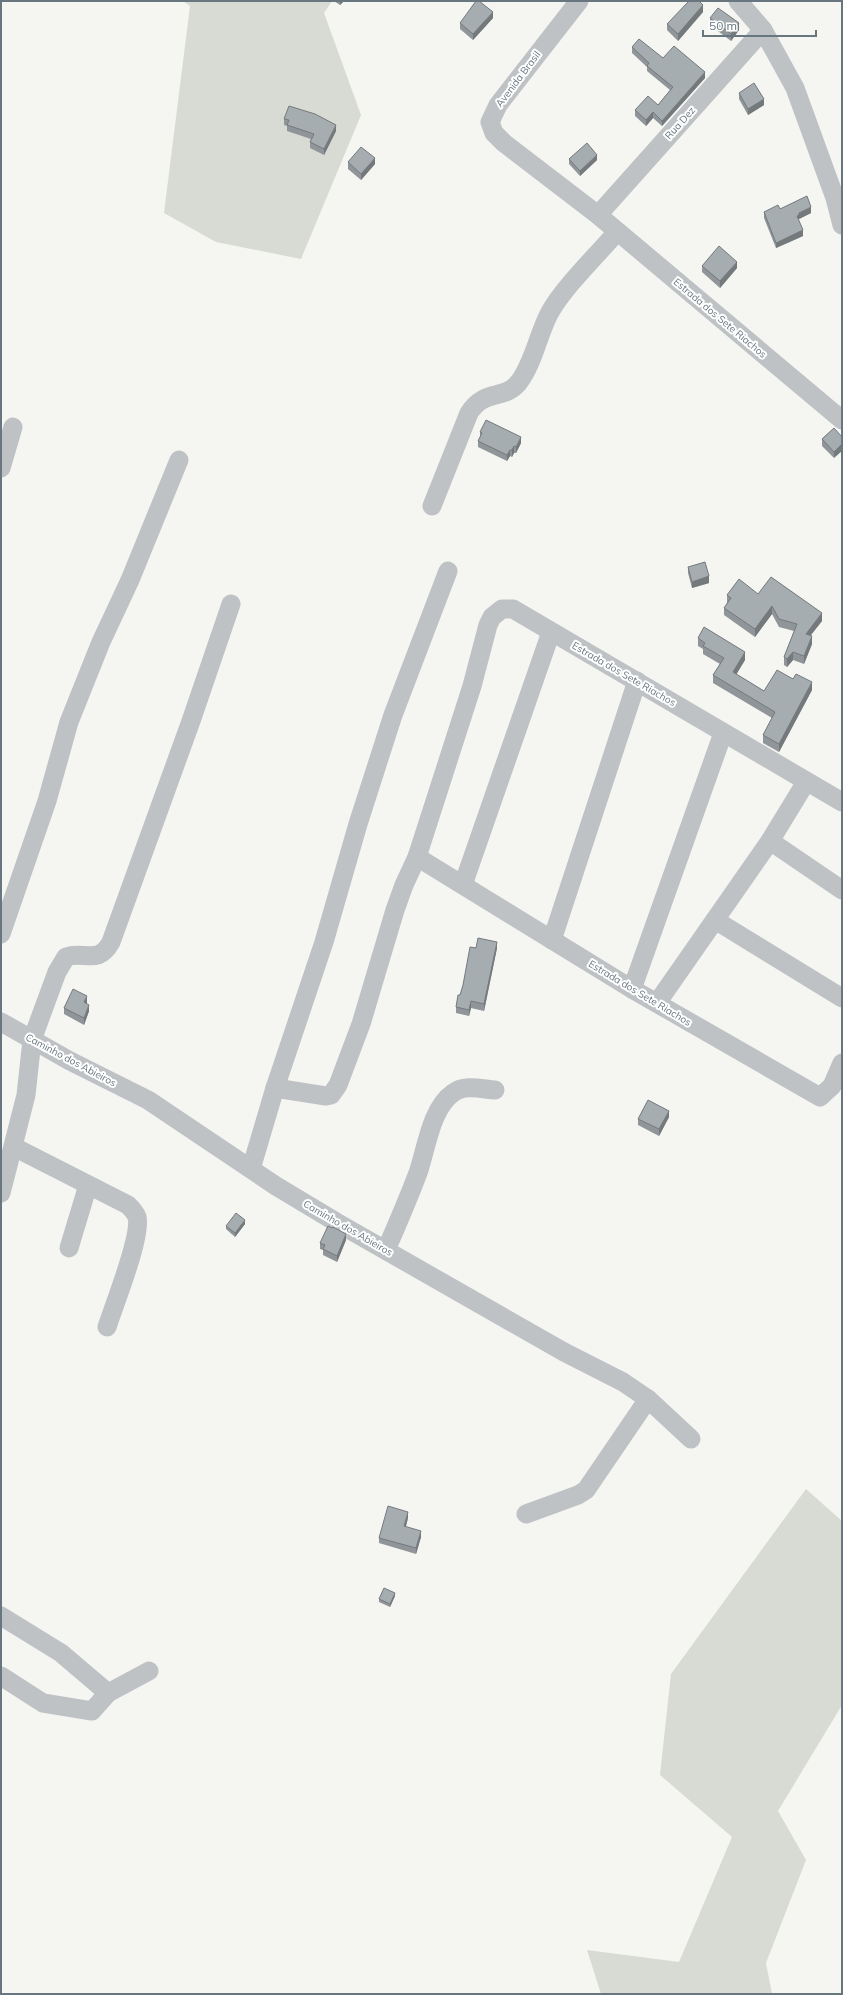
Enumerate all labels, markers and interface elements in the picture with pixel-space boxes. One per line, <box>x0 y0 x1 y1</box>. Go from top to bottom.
scale bar <box>703 12 816 38</box>
text: 50 m <box>709 18 737 33</box>
street label: Avenida Brasil <box>493 48 543 110</box>
street label: Rua Dez <box>662 104 698 142</box>
street label: Estrada dos Sete Riachos <box>671 275 769 361</box>
street label: Estrada dos Sete Riachos <box>570 639 678 709</box>
street label: Estrada dos Sete Riachos <box>586 957 694 1029</box>
street label: Caminho dos Abieiros <box>23 1031 119 1089</box>
street label: Caminho dos Abieiros <box>301 1197 395 1259</box>

